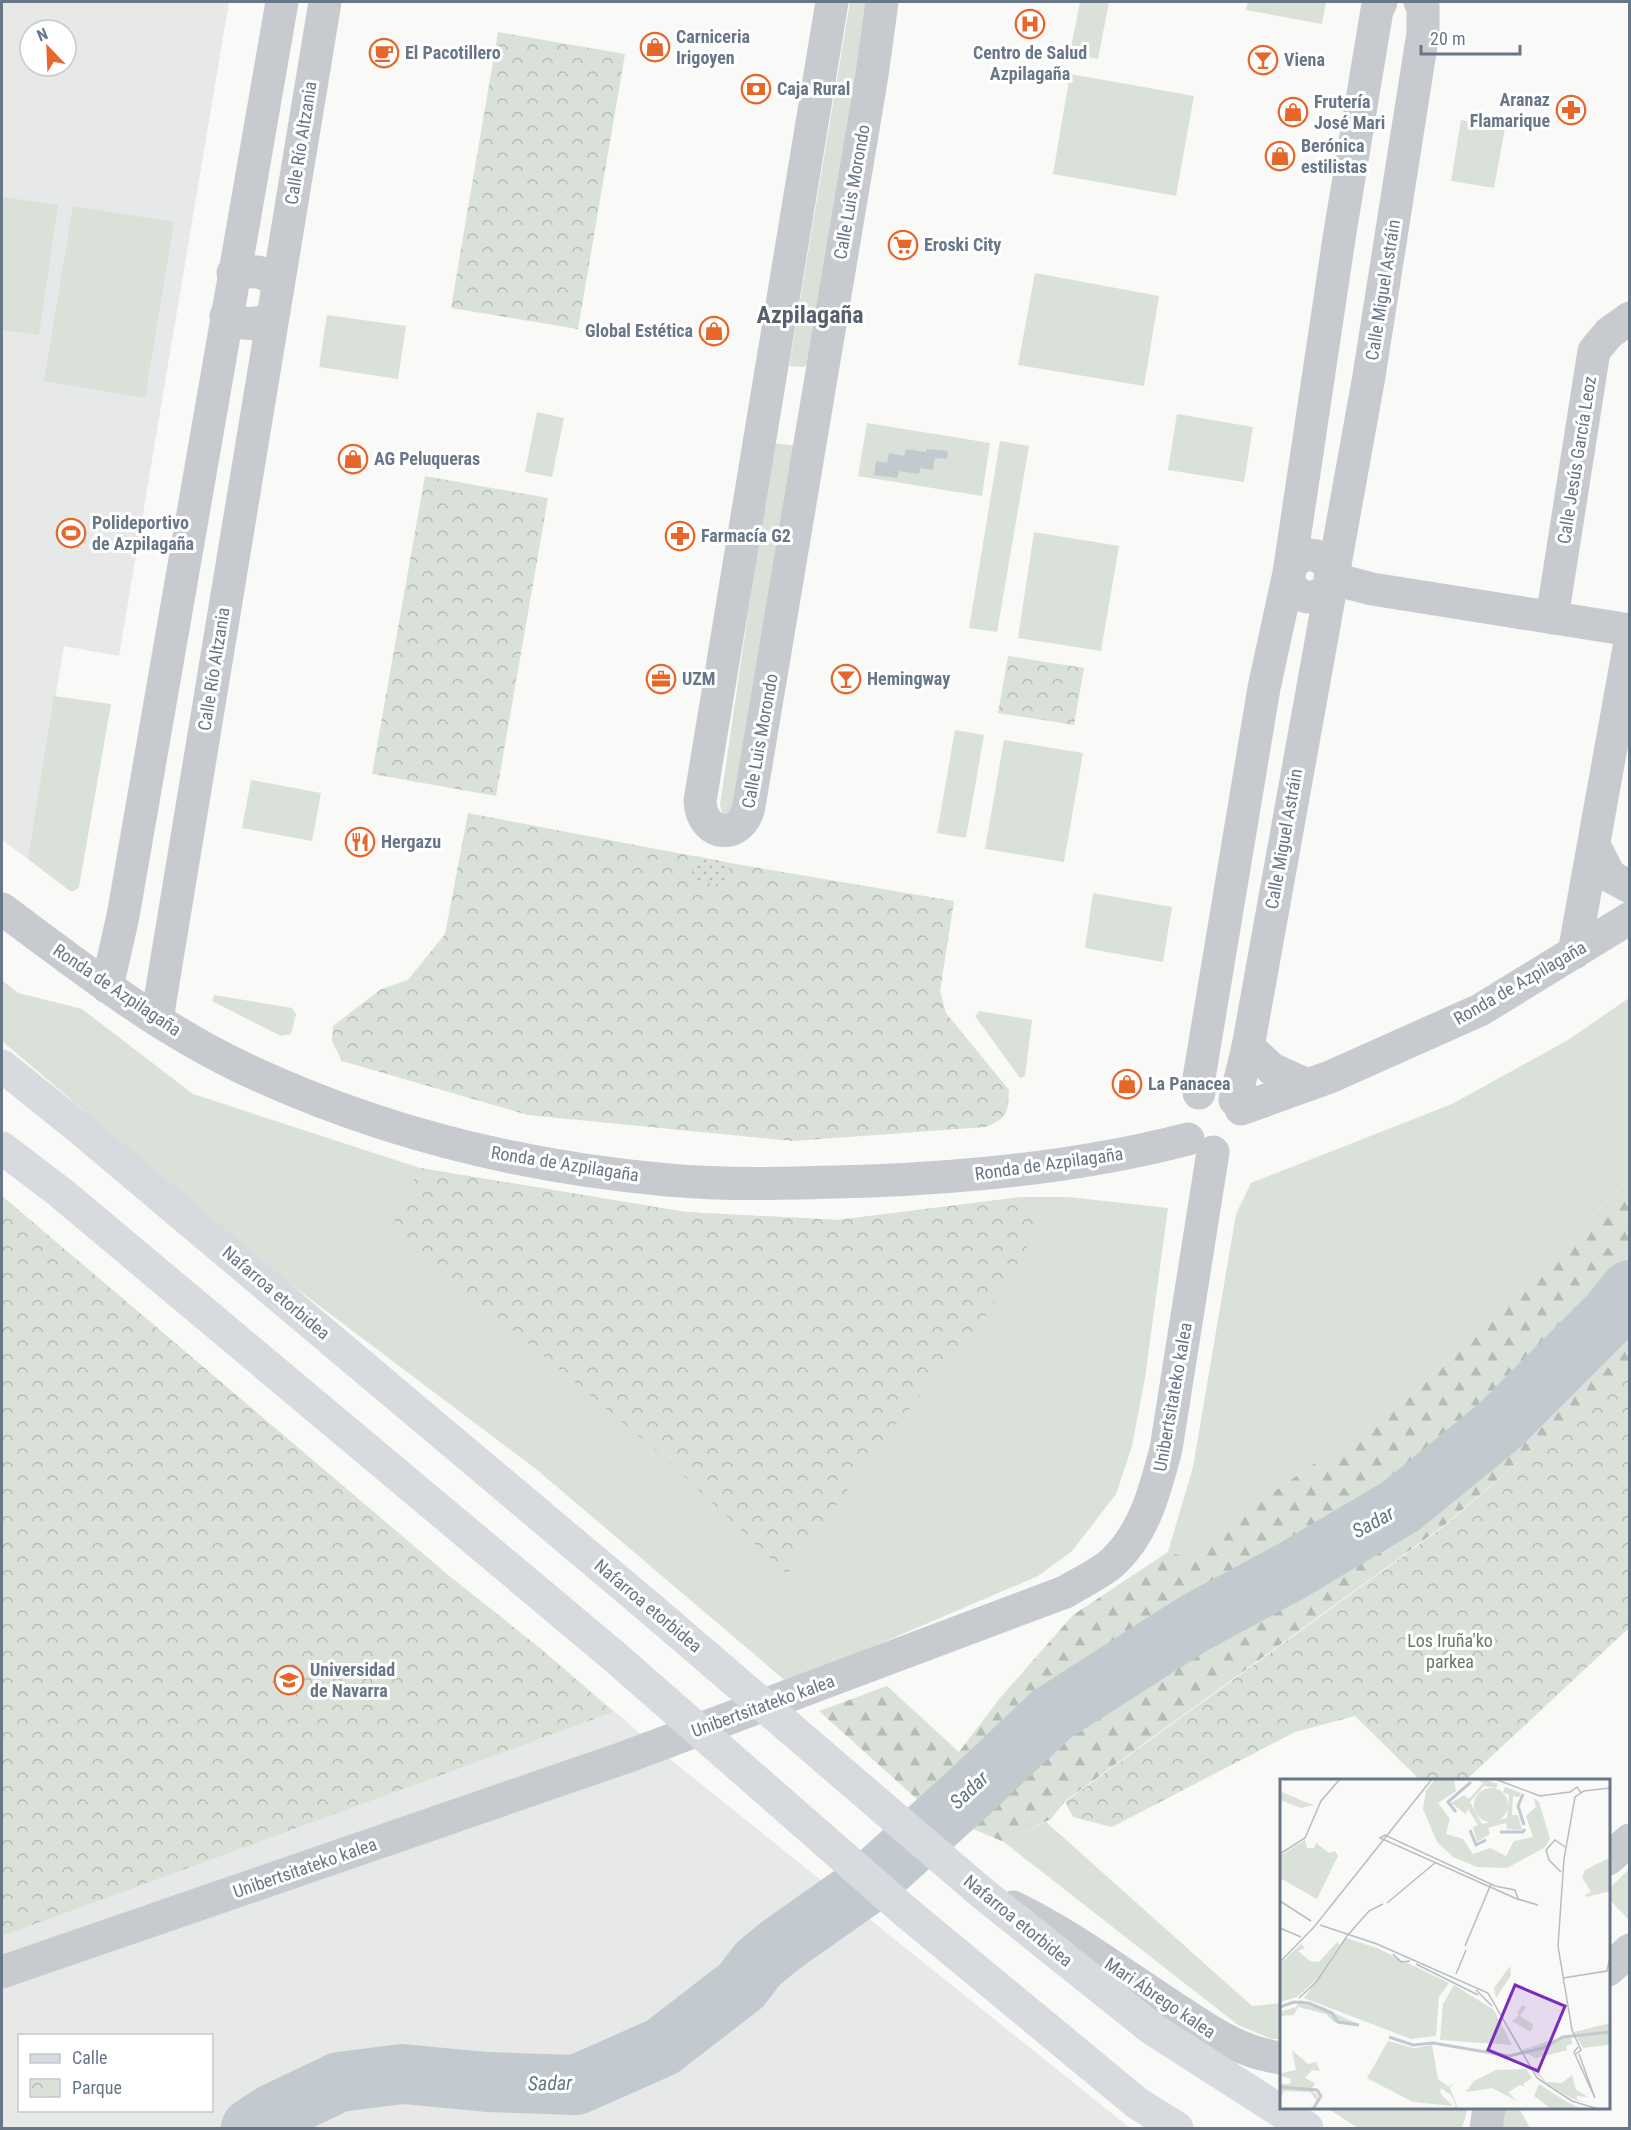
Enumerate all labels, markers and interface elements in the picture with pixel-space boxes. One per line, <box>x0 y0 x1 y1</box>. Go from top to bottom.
hospital icon: Centro de Salud Azpilagaña <box>1014 8 1046 40</box>
north arrow <box>18 18 78 78</box>
scale bar <box>1421 18 1520 56</box>
text: N <box>34 24 51 45</box>
place label: Carniceria Irigoyen <box>676 26 750 68</box>
text: 20 m <box>1430 28 1465 49</box>
shop icon: Carniceria Irigoyen <box>639 31 671 63</box>
cafe icon: El Pacotillero <box>368 37 400 69</box>
place label: El Pacotillero <box>405 42 501 63</box>
place label: Centro de Salud Azpilagaña <box>973 42 1087 84</box>
bar icon: Viena <box>1247 44 1279 76</box>
place label: Viena <box>1284 49 1325 70</box>
bank icon: Caja Rural <box>740 73 772 105</box>
place label: Caja Rural <box>777 78 850 99</box>
street label: Calle Río Altzania <box>280 80 321 206</box>
place label: Aranaz Flamarique <box>1470 89 1550 131</box>
place label: Frutería José Mari <box>1314 91 1385 133</box>
pharmacy icon: Aranaz Flamarique <box>1555 94 1587 126</box>
shop icon: Frutería José Mari <box>1277 96 1309 128</box>
street label: Calle Luis Morondo <box>829 123 874 261</box>
place label: Berónica estilistas <box>1301 135 1367 177</box>
shop icon: Berónica estilistas <box>1264 140 1296 172</box>
street label: Calle Miguel Astráin <box>1361 218 1404 362</box>
supermarket icon: Eroski City <box>887 229 919 261</box>
place label: Eroski City <box>924 234 1001 255</box>
district label: Azpilagaña <box>756 301 864 329</box>
shop icon: Global Estética <box>698 315 730 347</box>
place label: Global Estética <box>585 320 693 341</box>
street label: Calle Jesús García Leoz <box>1553 374 1600 545</box>
shop icon: AG Peluqueras <box>337 443 369 475</box>
place label: AG Peluqueras <box>374 448 480 469</box>
place label: Polideportivo de Azpilagaña <box>92 512 194 554</box>
sports icon: Polideportivo de Azpilagaña <box>55 517 87 549</box>
pharmacy icon: Farmacía G2 <box>664 520 696 552</box>
place label: Farmacía G2 <box>701 525 791 546</box>
street label: Calle Río Altzania <box>193 606 234 732</box>
office icon: UZM <box>645 663 677 695</box>
bar icon: Hemingway <box>830 663 862 695</box>
place label: UZM <box>682 668 715 689</box>
place label: Hemingway <box>867 668 950 689</box>
street label: Calle Luis Morondo <box>737 672 782 810</box>
street label: Calle Miguel Astráin <box>1261 767 1306 911</box>
restaurant icon: Hergazu <box>344 826 376 858</box>
place label: Hergazu <box>381 831 441 852</box>
street label: Ronda de Azpilagaña <box>1450 936 1590 1029</box>
street label: Ronda de Azpilagaña <box>49 939 185 1040</box>
shop icon: La Panacea <box>1111 1068 1143 1100</box>
place label: La Panacea <box>1148 1073 1231 1094</box>
street label: Ronda de Azpilagaña <box>490 1141 641 1186</box>
street label: Ronda de Azpilagaña <box>973 1143 1124 1184</box>
street label: Nafarroa etorbidea <box>218 1242 334 1344</box>
street label: Unibertsitateko kalea <box>1149 1321 1196 1473</box>
water label: Sadar <box>1348 1500 1399 1543</box>
street label: Nafarroa etorbidea <box>590 1555 706 1657</box>
park label: Los Iruña'ko parkea <box>1407 1630 1493 1672</box>
place label: Universidad de Navarra <box>310 1659 395 1701</box>
school or university icon: Universidad de Navarra <box>273 1664 305 1696</box>
street label: Unibertsitateko kalea <box>688 1670 837 1741</box>
water label: Sadar <box>945 1765 994 1814</box>
inset map <box>1280 1779 1610 2109</box>
street label: Unibertsitateko kalea <box>230 1833 380 1902</box>
street label: Nafarroa etorbidea <box>960 1870 1077 1971</box>
street label: Mari Ábrego kalea <box>1101 1953 1220 2042</box>
legend <box>18 2034 213 2112</box>
text: Calle <box>72 2047 108 2068</box>
water label: Sadar <box>528 2071 573 2095</box>
text: Parque <box>72 2077 122 2098</box>

